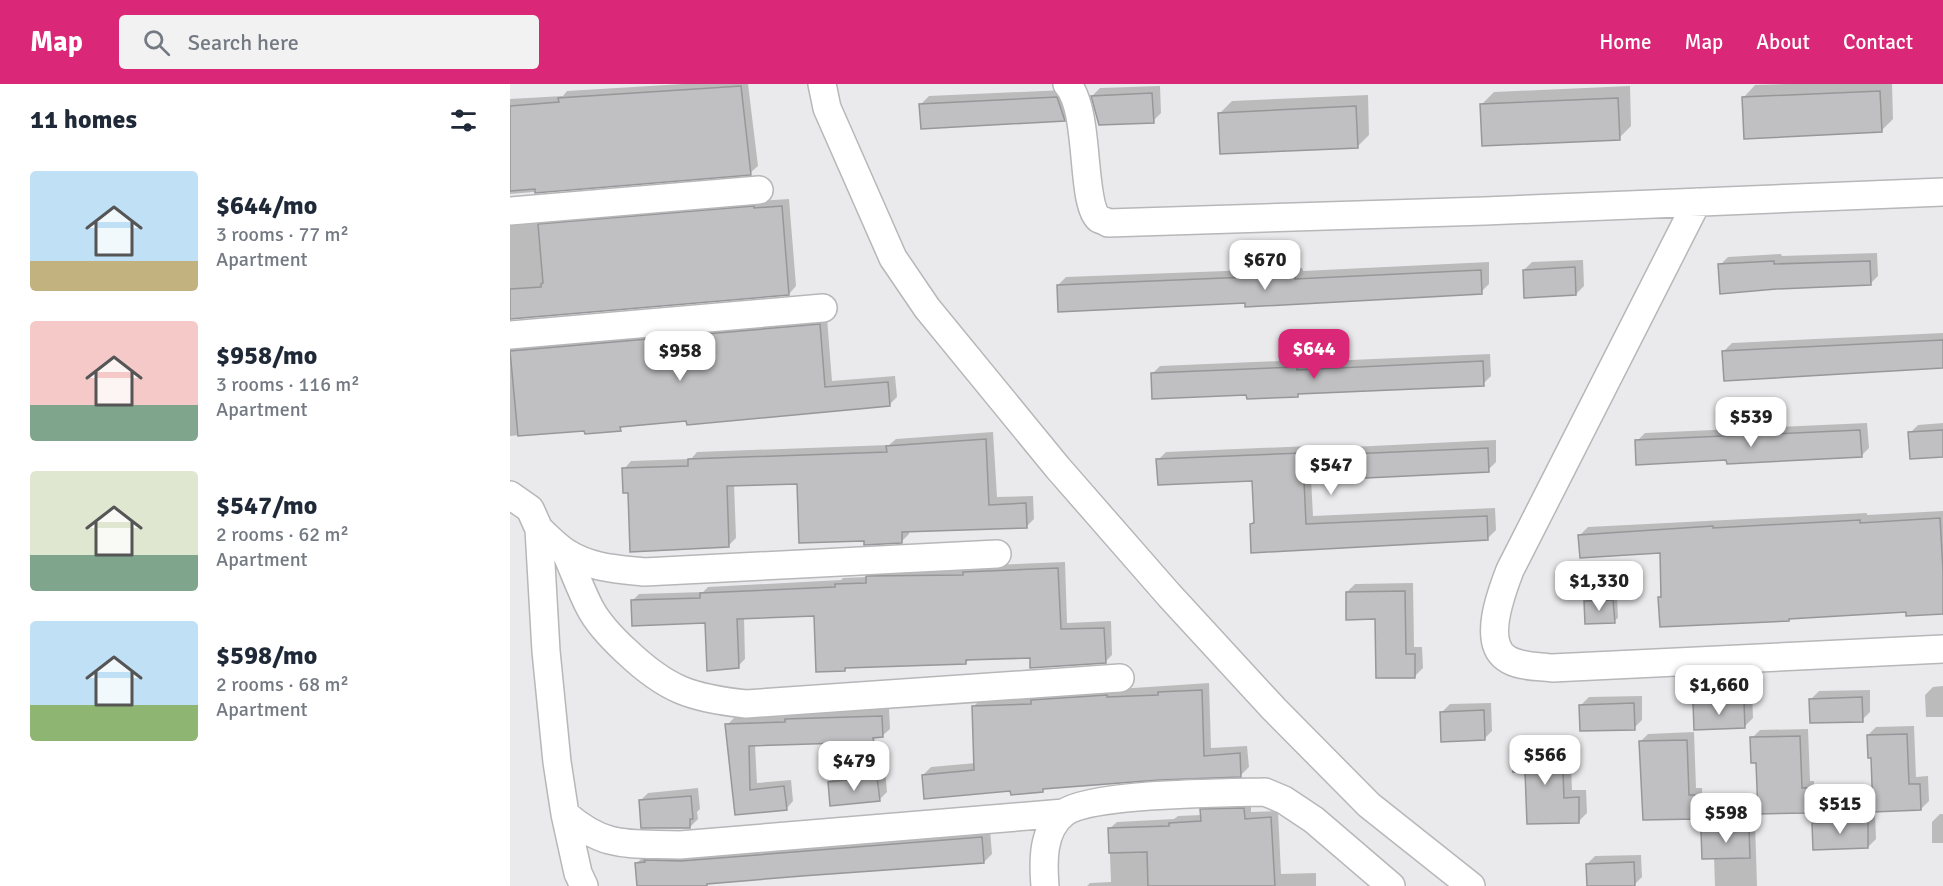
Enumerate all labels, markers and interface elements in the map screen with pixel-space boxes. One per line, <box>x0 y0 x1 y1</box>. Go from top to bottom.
search box <box>119 15 539 69</box>
text: Map <box>30 25 83 59</box>
icon: search <box>140 26 173 59</box>
text: Search here <box>188 29 299 56</box>
text: Home <box>1599 29 1652 55</box>
text: Map <box>1685 29 1723 55</box>
text: About <box>1756 29 1810 55</box>
text: Contact <box>1843 29 1913 55</box>
text: 11 homes <box>30 104 137 136</box>
icon: filters <box>447 104 480 137</box>
text: $644/mo <box>216 190 317 222</box>
icon: home <box>78 195 150 267</box>
text: 3 rooms · 77 m² <box>216 222 349 247</box>
pin: $670 <box>1229 240 1301 291</box>
text: Apartment <box>216 247 308 272</box>
text: $670 <box>1243 247 1287 272</box>
pin: $644 <box>1278 329 1350 380</box>
pin: $958 <box>644 331 716 382</box>
text: $644 <box>1292 336 1336 361</box>
text: $958 <box>658 338 702 363</box>
text: $958/mo <box>216 340 317 372</box>
icon: home <box>78 345 150 417</box>
text: 3 rooms · 116 m² <box>216 372 360 397</box>
text: Apartment <box>216 397 308 422</box>
pin: $539 <box>1715 397 1787 448</box>
text: $539 <box>1729 404 1773 429</box>
pin: $547 <box>1295 445 1367 496</box>
text: $547 <box>1309 452 1353 477</box>
text: $547/mo <box>216 490 317 522</box>
icon: home <box>78 495 150 567</box>
text: 2 rooms · 62 m² <box>216 522 349 547</box>
text: Apartment <box>216 547 308 572</box>
pin: $1,330 <box>1550 561 1648 612</box>
text: $1,330 <box>1569 568 1629 593</box>
text: $598/mo <box>216 640 317 672</box>
icon: home <box>78 645 150 717</box>
pin: $1,660 <box>1670 665 1768 716</box>
text: 2 rooms · 68 m² <box>216 672 349 697</box>
text: $1,660 <box>1689 672 1749 697</box>
text: Apartment <box>216 697 308 722</box>
pin: $566 <box>1509 735 1581 786</box>
pin: $479 <box>818 741 890 792</box>
text: $566 <box>1523 742 1567 767</box>
text: $479 <box>832 748 876 773</box>
pin: $515 <box>1804 784 1876 835</box>
text: $515 <box>1818 791 1862 816</box>
pin: $598 <box>1690 793 1762 844</box>
text: $598 <box>1704 800 1748 825</box>

